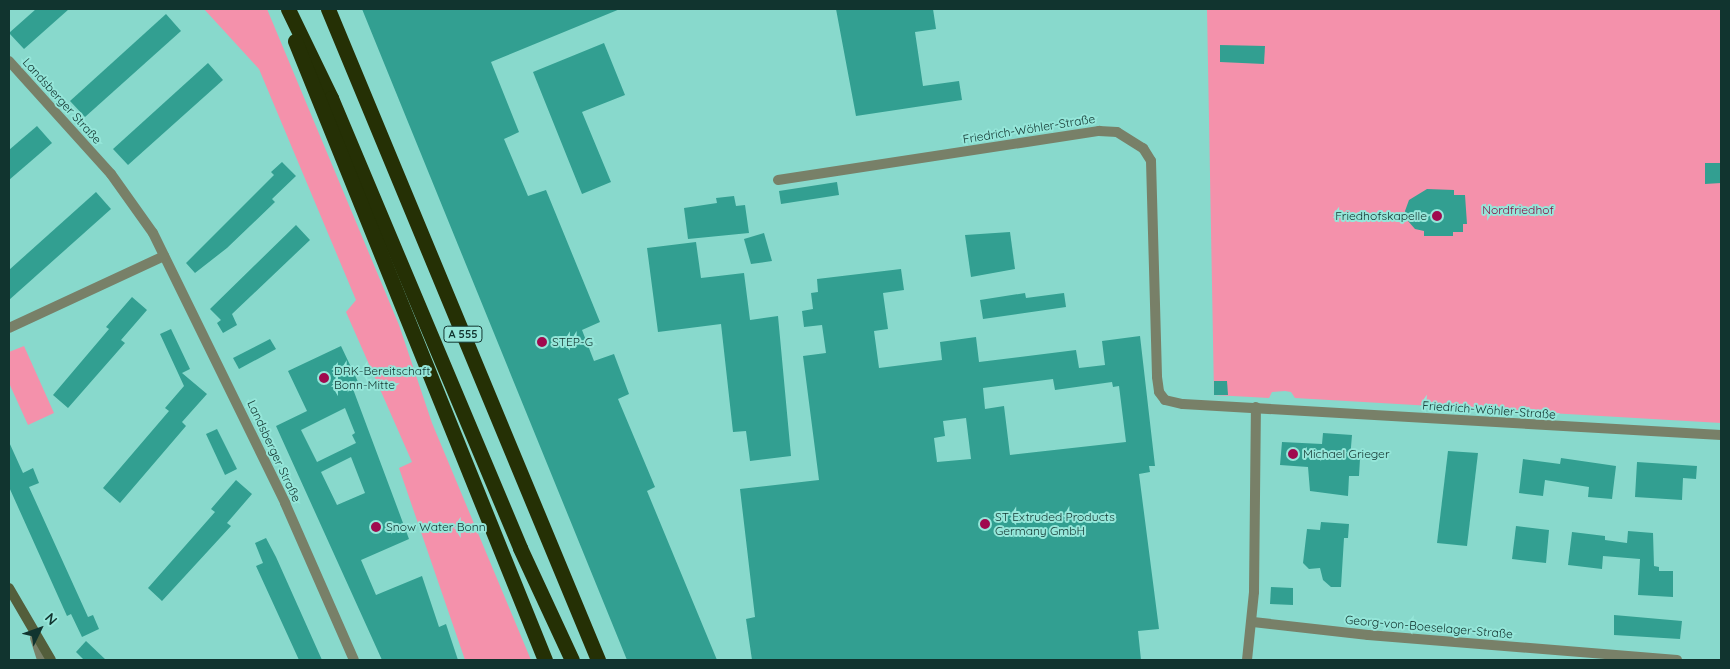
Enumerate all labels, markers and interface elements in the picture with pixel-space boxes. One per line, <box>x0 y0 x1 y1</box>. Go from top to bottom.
street label: Landsberger Straße <box>20 55 104 147</box>
street label: Friedrich-Wöhler-Straße <box>962 111 1096 147</box>
park label: Nordfriedhof <box>1482 203 1554 217</box>
place label: Friedhofskapelle <box>1335 209 1427 223</box>
marker: Friedhofskapelle <box>1431 210 1443 222</box>
road number: A 555 <box>443 326 483 342</box>
place label: STEP-G <box>552 335 593 349</box>
marker: STEP-G <box>536 336 548 348</box>
place label: DRK-Bereitschaft Bonn-Mitte <box>334 364 430 392</box>
marker: DRK-Bereitschaft Bonn-Mitte <box>318 372 330 384</box>
street label: Landsberger Straße <box>244 398 304 504</box>
street label: Friedrich-Wöhler-Straße <box>1422 398 1556 422</box>
place label: Michael Grieger <box>1303 447 1390 461</box>
marker: Michael Grieger <box>1287 448 1299 460</box>
place label: ST Extruded Products Germany GmbH <box>995 510 1115 538</box>
marker: ST Extruded Products Germany GmbH <box>979 518 991 530</box>
place label: Snow Water Bonn <box>386 520 486 534</box>
marker: Snow Water Bonn <box>370 521 382 533</box>
north arrow <box>15 604 65 654</box>
text: N <box>41 609 61 629</box>
street label: Georg-von-Boeselager-Straße <box>1345 612 1513 642</box>

